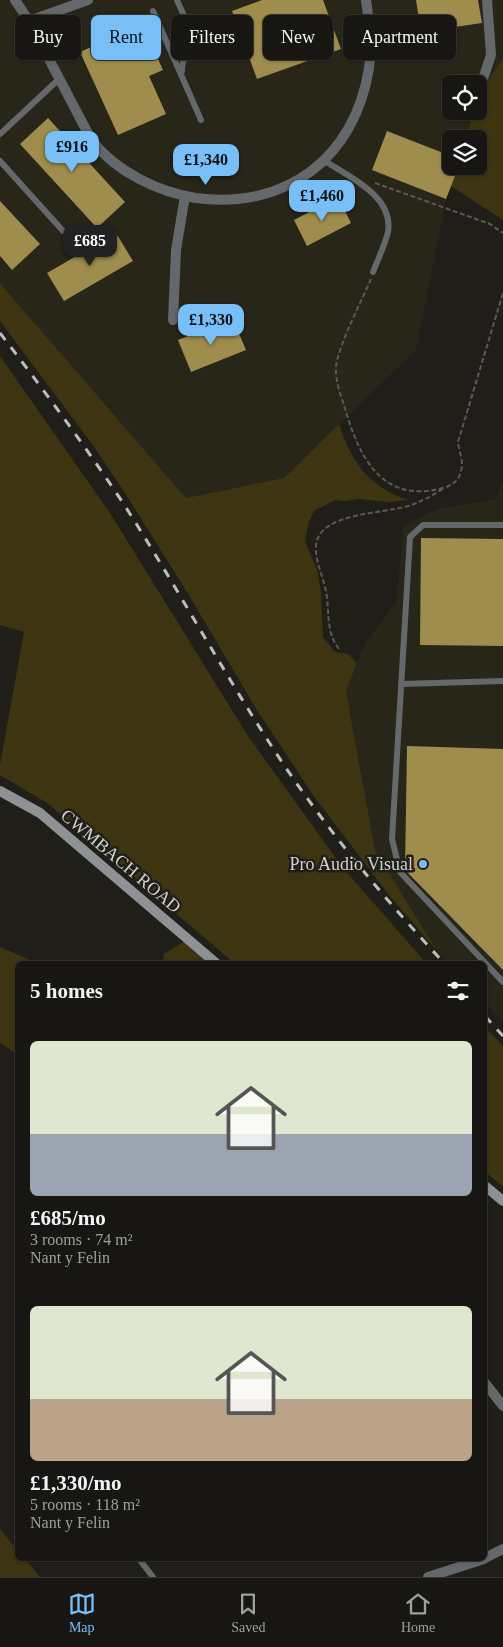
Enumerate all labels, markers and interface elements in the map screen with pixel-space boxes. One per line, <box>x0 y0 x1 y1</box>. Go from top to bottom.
chip: Buy <box>15 15 81 60</box>
chip: Rent <box>91 15 161 60</box>
chip: Filters <box>171 15 253 60</box>
chip: New <box>263 15 333 60</box>
chip: Apartment <box>343 15 456 60</box>
map controls <box>442 75 487 175</box>
button: locate <box>442 75 487 120</box>
pin: £916 <box>42 130 102 173</box>
button: layers <box>442 130 487 175</box>
text: £916 <box>56 138 88 155</box>
pin: £1,340 <box>165 144 247 186</box>
text: £1,340 <box>184 151 228 168</box>
pin: £1,460 <box>281 180 363 222</box>
text: £1,460 <box>300 187 344 204</box>
pin: £685 <box>60 224 120 267</box>
text: £685 <box>74 232 106 249</box>
pin: £1,330 <box>170 304 252 346</box>
text: £1,330 <box>189 311 233 328</box>
street label: CWMBACH ROAD <box>57 805 185 917</box>
place label: Pro Audio Visual <box>289 854 413 874</box>
marker: Pro Audio Visual <box>417 858 429 870</box>
icon: filters <box>444 977 472 1005</box>
text: 5 homes <box>30 979 103 1003</box>
icon: home <box>206 1073 296 1163</box>
text: £685/mo <box>30 1206 106 1230</box>
text: 3 rooms · 74 m² <box>30 1231 133 1248</box>
text: Nant y Felin <box>30 1249 110 1266</box>
icon: home <box>206 1338 296 1428</box>
text: £1,330/mo <box>30 1471 122 1495</box>
text: 5 rooms · 118 m² <box>30 1496 140 1513</box>
text: Nant y Felin <box>30 1514 110 1531</box>
tab: Map <box>68 1590 96 1636</box>
tab: Saved <box>231 1590 265 1636</box>
tab: Home <box>401 1590 435 1636</box>

